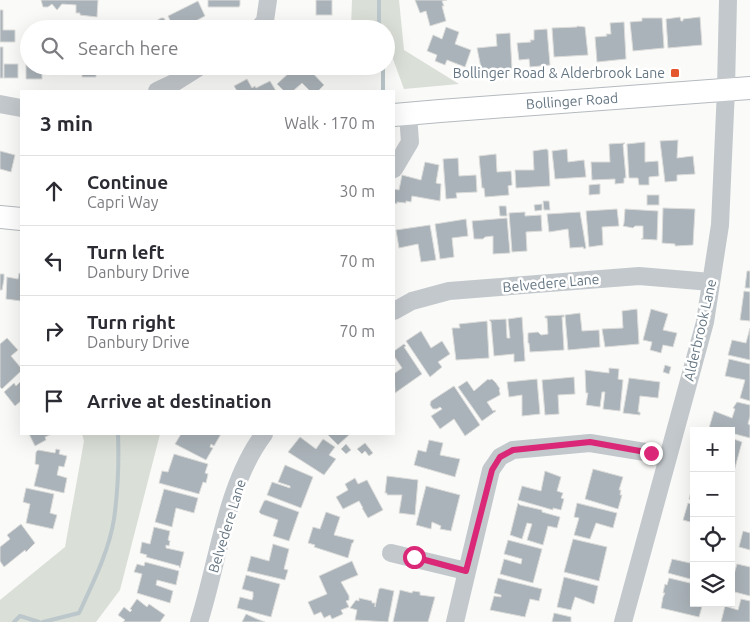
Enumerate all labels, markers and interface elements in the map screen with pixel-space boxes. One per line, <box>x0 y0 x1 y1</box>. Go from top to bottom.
search box <box>20 20 395 75</box>
icon: search <box>38 34 66 62</box>
text: Search here <box>78 37 178 59</box>
place label: Bollinger Road & Alderbrook Lane <box>453 65 665 81</box>
marker: Bollinger Road & Alderbrook Lane <box>669 67 681 79</box>
street label: Bollinger Road <box>525 90 619 112</box>
text: 3 min <box>40 111 93 135</box>
text: Walk · 170 m <box>284 114 375 132</box>
text: Continue <box>87 171 168 193</box>
icon: ahead <box>40 177 68 205</box>
text: 30 m <box>339 182 375 200</box>
text: Capri Way <box>87 193 158 211</box>
text: Turn left <box>87 241 165 263</box>
icon: left <box>40 247 68 275</box>
text: 70 m <box>339 252 375 270</box>
text: Danbury Drive <box>87 263 190 281</box>
street label: Belvedere Lane <box>502 271 600 295</box>
street label: Alderbrook Lane <box>680 277 720 383</box>
text: Turn right <box>87 311 175 333</box>
icon: right <box>40 317 68 345</box>
text: 70 m <box>339 322 375 340</box>
text: Danbury Drive <box>87 333 190 351</box>
icon: arrive <box>40 387 68 415</box>
text: Arrive at destination <box>87 390 272 412</box>
map controls <box>690 427 735 607</box>
button: + <box>690 427 735 472</box>
route end <box>640 442 663 465</box>
button: − <box>690 472 735 517</box>
street label: Belvedere Lane <box>205 477 249 575</box>
button: locate <box>690 517 735 562</box>
route start <box>403 546 426 569</box>
button: layers <box>690 562 735 607</box>

